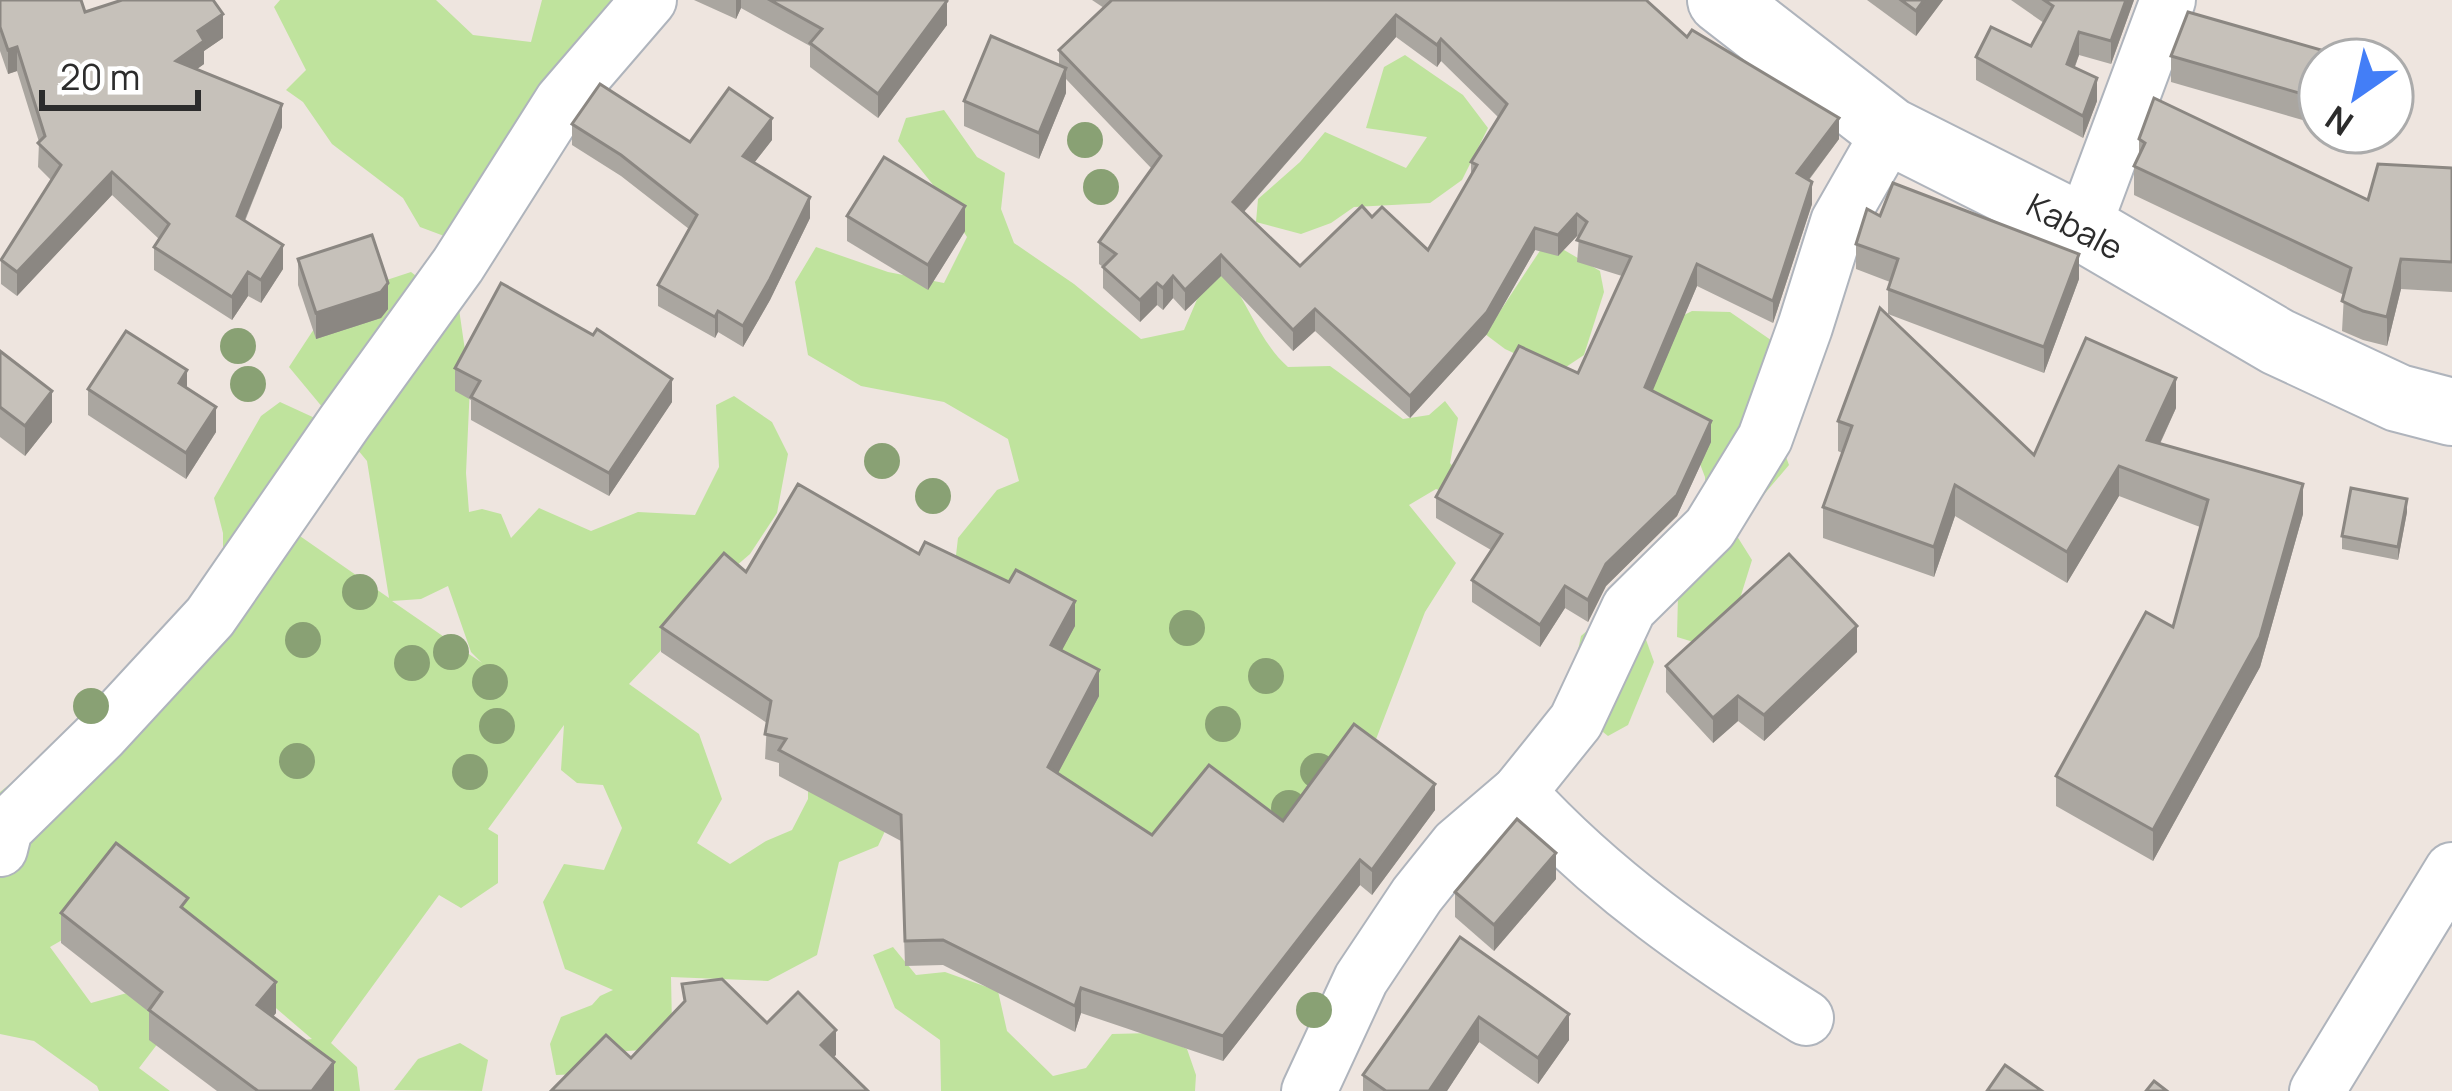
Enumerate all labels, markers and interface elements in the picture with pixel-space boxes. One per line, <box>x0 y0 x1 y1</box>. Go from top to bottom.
scale bar <box>42 36 198 110</box>
north arrow <box>2296 36 2416 156</box>
text: 20 m <box>60 52 140 101</box>
text: N <box>2317 96 2361 147</box>
street label: Kabale <box>2019 182 2131 270</box>

